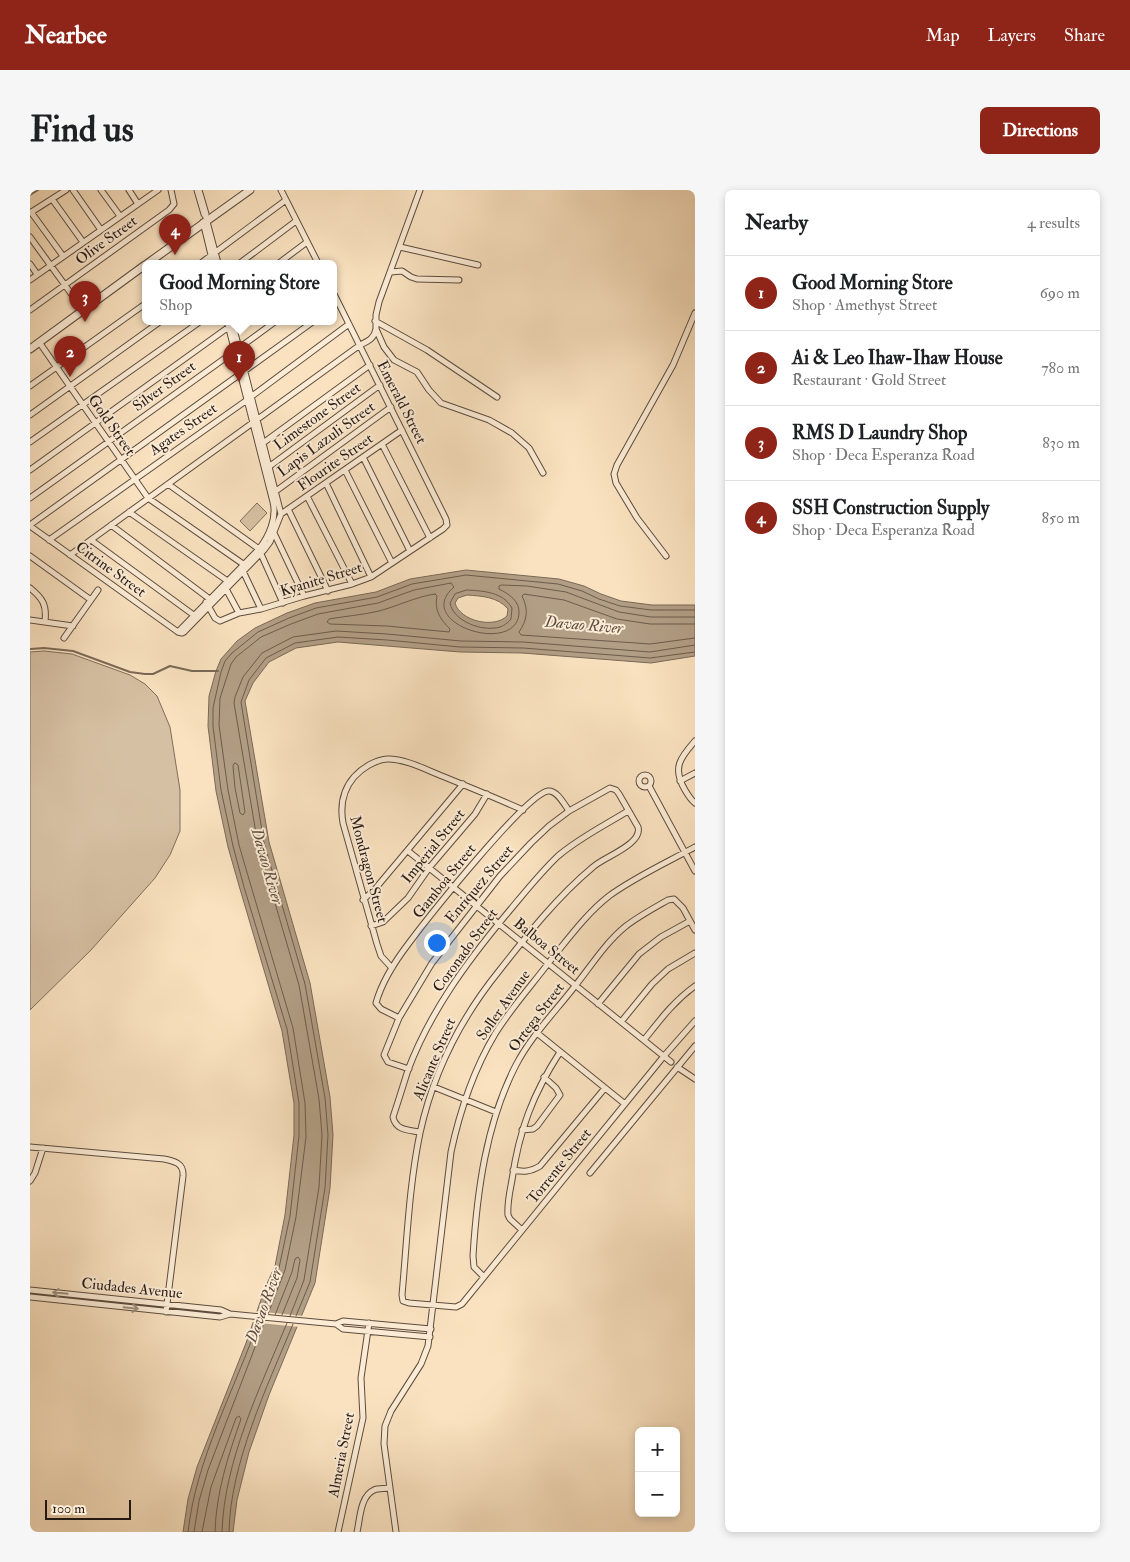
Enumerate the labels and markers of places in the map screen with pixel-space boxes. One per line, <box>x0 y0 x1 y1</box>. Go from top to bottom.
pin: 4 <box>159 214 191 255</box>
pin: 3 <box>69 281 101 322</box>
pin: 2 <box>54 336 86 377</box>
pin: 1 <box>223 341 255 382</box>

